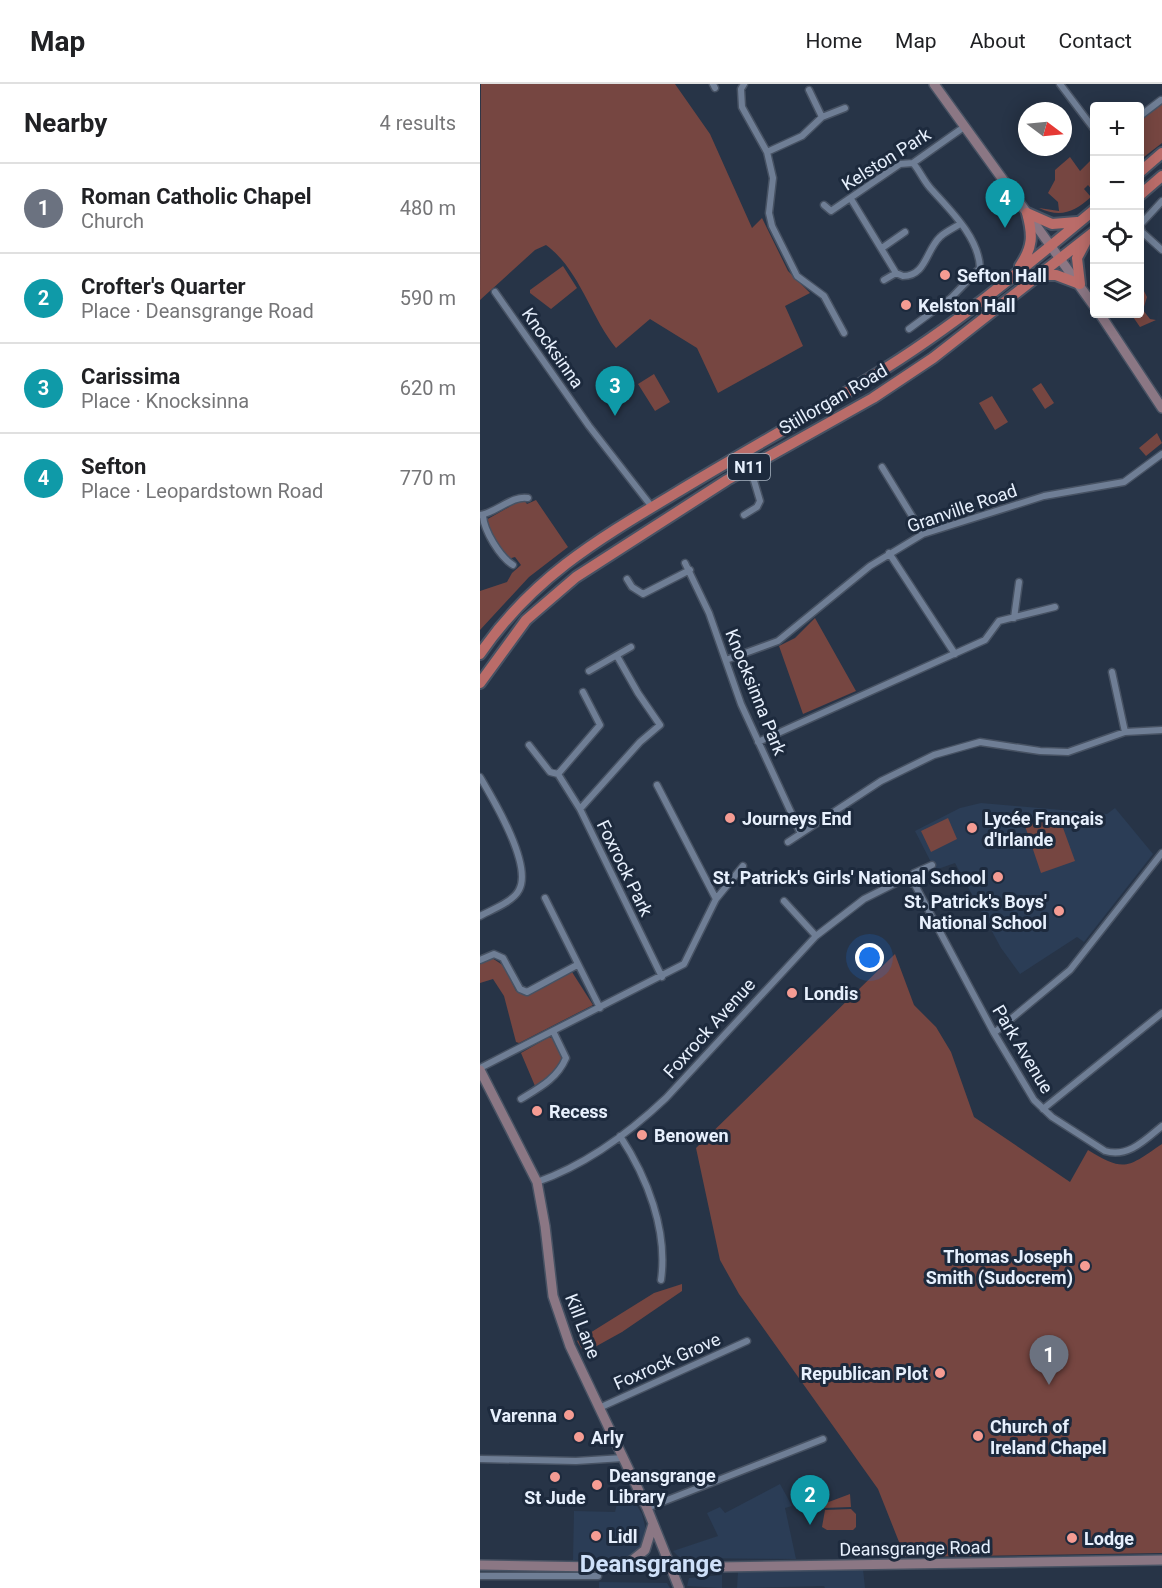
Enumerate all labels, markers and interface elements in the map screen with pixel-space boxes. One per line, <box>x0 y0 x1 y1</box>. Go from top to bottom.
text: Map <box>30 25 85 58</box>
text: Home <box>806 29 862 53</box>
text: Map <box>895 29 937 53</box>
text: About <box>970 29 1026 53</box>
text: Contact <box>1059 29 1132 53</box>
north arrow <box>1018 102 1072 156</box>
map controls <box>1090 102 1144 318</box>
button: + <box>1090 102 1144 156</box>
text: Nearby <box>24 108 107 138</box>
text: 4 results <box>380 111 456 135</box>
street label: Kelston Park <box>838 123 935 195</box>
button: − <box>1090 156 1144 210</box>
pin: 4 <box>986 178 1024 228</box>
text: Roman Catholic Chapel <box>81 184 312 209</box>
text: 1 <box>38 196 49 220</box>
text: 480 m <box>400 196 456 220</box>
text: Church <box>81 209 144 233</box>
button: locate <box>1090 210 1144 264</box>
button: layers <box>1090 264 1144 318</box>
place label: Sefton Hall <box>957 265 1047 286</box>
marker: Sefton Hall <box>938 268 952 282</box>
text: Crofter's Quarter <box>81 274 246 299</box>
text: 2 <box>38 286 49 310</box>
text: 590 m <box>400 286 456 310</box>
place label: Kelston Hall <box>918 295 1015 316</box>
marker: Kelston Hall <box>899 298 913 312</box>
text: Place · Deansgrange Road <box>81 299 314 323</box>
street label: Knocksinna <box>518 304 588 392</box>
street label: Stillorgan Road <box>775 360 891 438</box>
text: Carissima <box>81 364 180 389</box>
pin: 3 <box>596 366 634 416</box>
text: 3 <box>38 376 49 400</box>
text: 620 m <box>400 376 456 400</box>
text: Place · Knocksinna <box>81 389 249 413</box>
text: Sefton <box>81 454 146 479</box>
road number: N11 <box>728 454 770 480</box>
text: 4 <box>38 466 49 490</box>
text: 770 m <box>400 466 456 490</box>
text: Place · Leopardstown Road <box>81 479 323 503</box>
street label: Granville Road <box>904 479 1020 537</box>
street label: Knocksinna Park <box>721 626 791 759</box>
place label: Journeys End <box>742 808 852 829</box>
place label: Lycée Français d'Irlande <box>984 808 1104 850</box>
marker: Journeys End <box>723 811 737 825</box>
street label: Foxrock Park <box>593 817 658 920</box>
marker: Lycée Français d'Irlande <box>965 821 979 835</box>
place label: St. Patrick's Girls' National School <box>713 867 986 888</box>
marker: St. Patrick's Girls' National School <box>991 870 1005 884</box>
place label: St. Patrick's Boys' National School <box>904 891 1047 933</box>
marker: St. Patrick's Boys' National School <box>1052 904 1066 918</box>
your location <box>855 943 884 972</box>
street label: Foxrock Avenue <box>659 974 759 1082</box>
place label: Londis <box>804 983 858 1004</box>
marker: Londis <box>785 986 799 1000</box>
street label: Park Avenue <box>988 1001 1058 1097</box>
place label: Recess <box>549 1101 608 1122</box>
marker: Recess <box>530 1104 544 1118</box>
place label: Benowen <box>654 1125 729 1146</box>
marker: Benowen <box>635 1128 649 1142</box>
place label: Thomas Joseph Smith (Sudocrem) <box>926 1246 1073 1289</box>
marker: Thomas Joseph Smith (Sudocrem) <box>1078 1259 1092 1273</box>
street label: Kill Lane <box>561 1291 605 1361</box>
street label: Foxrock Grove <box>610 1328 724 1394</box>
pin: 1 <box>1030 1336 1068 1385</box>
place label: Republican Plot <box>801 1363 928 1384</box>
marker: Republican Plot <box>933 1366 947 1380</box>
place label: Varenna <box>490 1405 557 1426</box>
marker: Varenna <box>562 1408 576 1422</box>
place label: Church of Ireland Chapel <box>990 1416 1107 1458</box>
place label: Arly <box>591 1427 624 1448</box>
marker: Church of Ireland Chapel <box>971 1429 985 1443</box>
marker: Arly <box>572 1430 586 1444</box>
place label: Deansgrange Library <box>609 1465 716 1507</box>
marker: St Jude <box>548 1470 562 1484</box>
pin: 2 <box>790 1476 830 1525</box>
marker: Deansgrange Library <box>590 1478 604 1492</box>
place label: St Jude <box>524 1487 586 1508</box>
place label: Lidl <box>608 1526 637 1547</box>
place label: Lodge <box>1084 1528 1134 1549</box>
marker: Lidl <box>589 1529 603 1543</box>
marker: Lodge <box>1065 1531 1079 1545</box>
street label: Deansgrange Road <box>839 1536 991 1560</box>
district label: Deansgrange <box>580 1550 722 1578</box>

